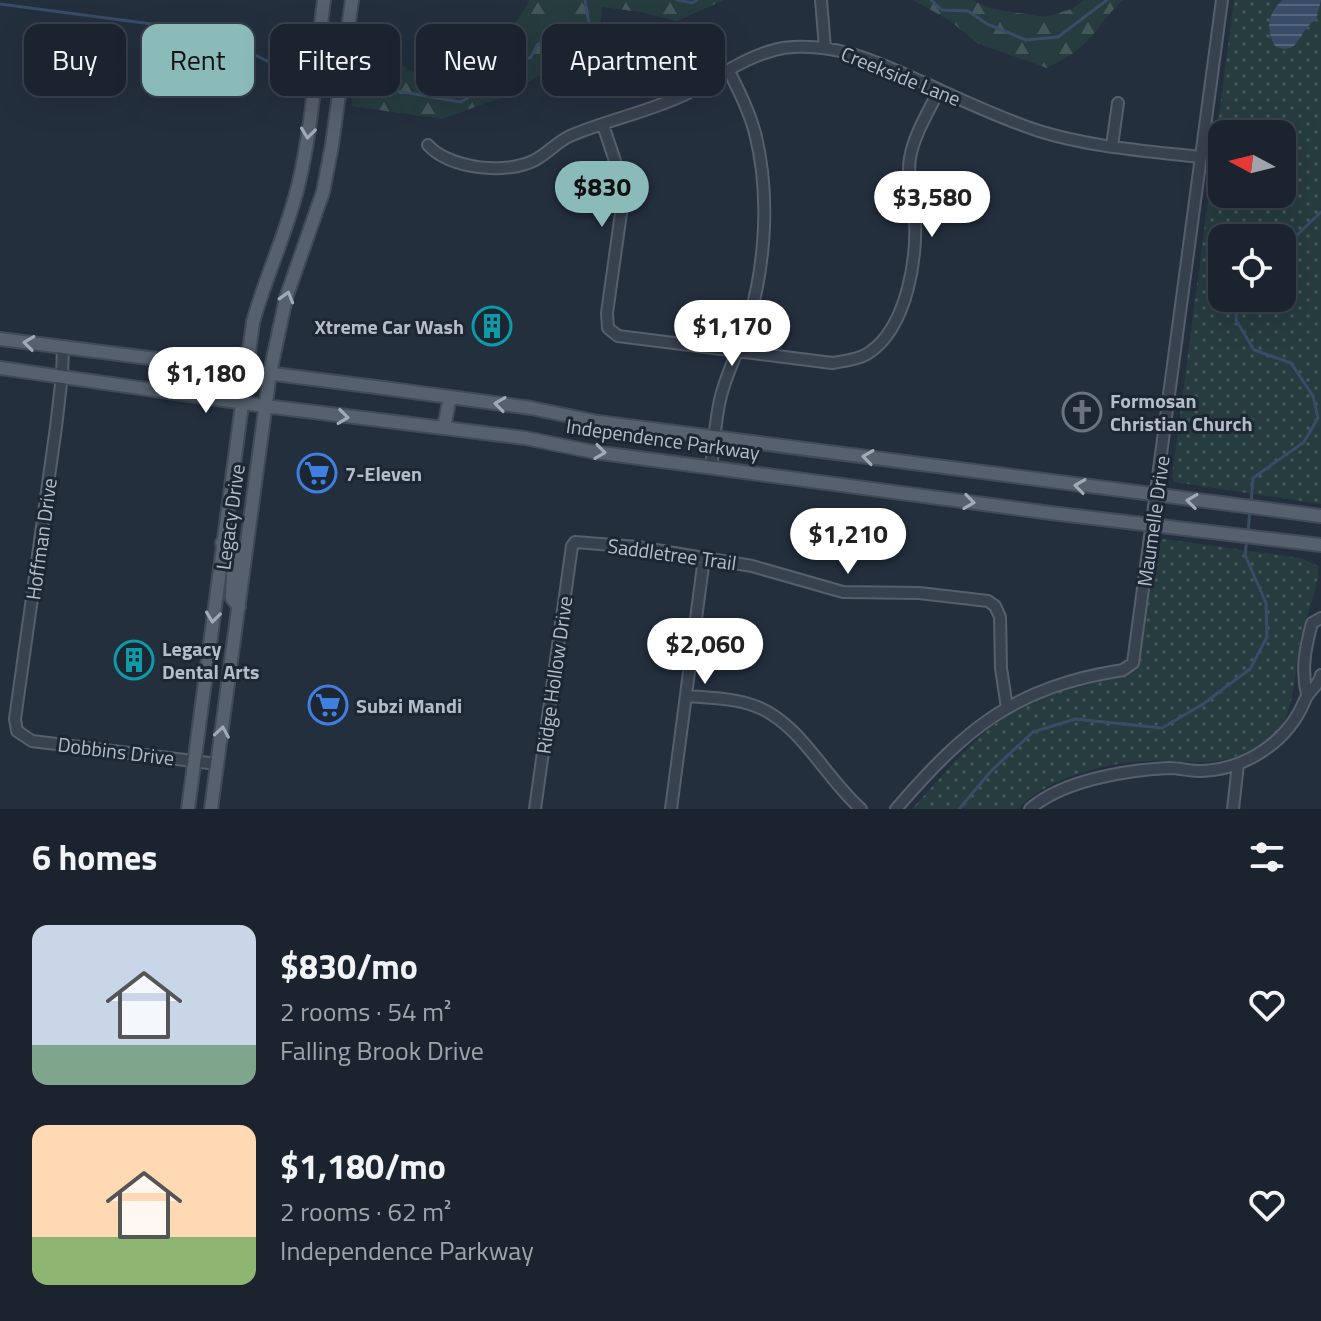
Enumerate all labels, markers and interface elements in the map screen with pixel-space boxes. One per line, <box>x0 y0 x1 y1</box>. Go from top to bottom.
chip: Buy <box>24 24 126 96</box>
chip: Rent <box>142 24 254 96</box>
chip: Filters <box>270 24 400 96</box>
chip: New <box>416 24 526 96</box>
chip: Apartment <box>542 24 725 96</box>
street label: Creekside Lane <box>837 38 965 114</box>
north arrow <box>1208 120 1296 208</box>
map controls <box>1208 120 1296 312</box>
one-way arrow <box>300 126 317 140</box>
pin: $830 <box>555 161 649 229</box>
text: $830 <box>573 167 631 206</box>
pin: $3,580 <box>867 171 997 239</box>
text: $3,580 <box>892 177 972 216</box>
button: locate <box>1208 224 1296 312</box>
one-way arrow <box>278 291 294 304</box>
pin: $1,170 <box>667 300 797 368</box>
building icon: Xtreme Car Wash <box>471 305 513 347</box>
text: $1,170 <box>692 306 772 345</box>
place label: Xtreme Car Wash <box>315 311 464 342</box>
one-way arrow <box>22 334 35 351</box>
pin: $1,180 <box>141 347 271 415</box>
text: $1,180 <box>166 353 246 392</box>
place label: Formosan Christian Church <box>1110 385 1252 439</box>
church icon: Formosan Christian Church <box>1061 391 1103 433</box>
one-way arrow <box>493 396 507 413</box>
one-way arrow <box>337 408 350 425</box>
street label: Independence Parkway <box>564 410 762 468</box>
one-way arrow <box>593 443 607 460</box>
one-way arrow <box>861 449 875 466</box>
supermarket icon: 7-Eleven <box>296 452 338 494</box>
street label: Maumelle Drive <box>1128 454 1178 588</box>
place label: 7-Eleven <box>345 458 422 489</box>
street label: Legacy Drive <box>207 462 253 572</box>
street label: Hoffman Drive <box>17 476 65 602</box>
one-way arrow <box>1073 478 1087 495</box>
one-way arrow <box>962 493 976 510</box>
one-way arrow <box>1185 493 1199 510</box>
pin: $1,210 <box>783 508 913 576</box>
text: $1,210 <box>808 514 888 553</box>
street label: Saddletree Trail <box>606 530 738 578</box>
street label: Ridge Hollow Drive <box>528 594 580 756</box>
one-way arrow <box>204 611 221 624</box>
pin: $2,060 <box>640 618 770 686</box>
text: $2,060 <box>665 624 745 663</box>
place label: Legacy Dental Arts <box>162 633 260 687</box>
building icon: Legacy Dental Arts <box>113 639 155 681</box>
supermarket icon: Subzi Mandi <box>307 684 349 726</box>
place label: Subzi Mandi <box>356 690 462 721</box>
one-way arrow <box>213 725 230 739</box>
street label: Dobbins Drive <box>56 728 176 774</box>
text: 6 homes <box>32 831 157 883</box>
icon: filters <box>1245 835 1289 879</box>
text: $830/mo <box>280 940 418 992</box>
icon: home <box>96 957 192 1053</box>
icon: heart <box>1245 983 1289 1027</box>
text: 2 rooms · 54 m² <box>280 992 451 1031</box>
text: Falling Brook Drive <box>280 1031 484 1070</box>
text: $1,180/mo <box>280 1140 446 1192</box>
icon: home <box>96 1157 192 1253</box>
icon: heart <box>1245 1183 1289 1227</box>
text: 2 rooms · 62 m² <box>280 1192 451 1231</box>
text: Independence Parkway <box>280 1231 534 1270</box>

